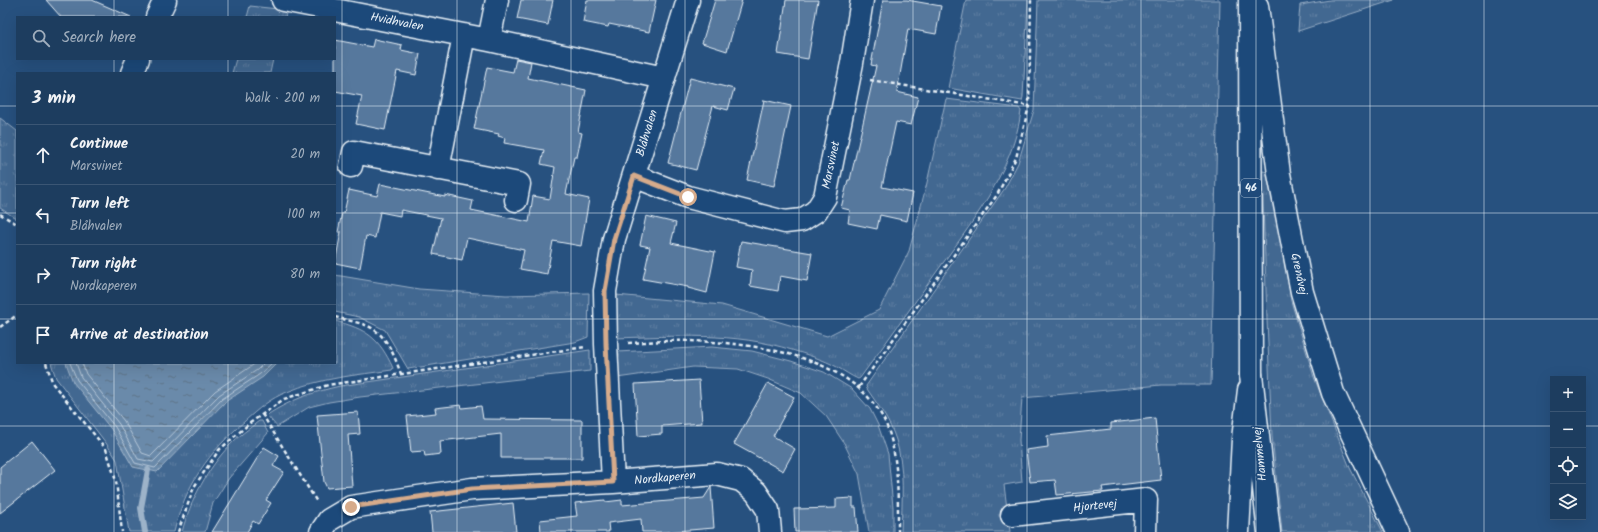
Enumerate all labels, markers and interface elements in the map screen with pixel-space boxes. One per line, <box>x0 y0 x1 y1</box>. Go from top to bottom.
street label: Hvidhvalen <box>369 8 425 36</box>
search box <box>16 16 336 60</box>
text: Search here <box>62 26 136 50</box>
icon: search <box>30 27 52 49</box>
text: 3 min <box>32 85 76 112</box>
text: Walk · 200 m <box>245 88 320 109</box>
street label: Blåhvalen <box>631 107 663 159</box>
text: Continue <box>70 132 128 156</box>
street label: Marsvinet <box>817 139 845 191</box>
icon: ahead <box>32 144 54 166</box>
text: 20 m <box>290 144 320 165</box>
text: Marsvinet <box>70 156 123 177</box>
road number: 46 <box>1241 179 1261 197</box>
route start <box>679 188 697 206</box>
text: Turn left <box>70 192 130 216</box>
icon: left <box>32 204 54 226</box>
text: 100 m <box>287 204 320 225</box>
text: Blåhvalen <box>70 216 122 237</box>
street label: Grenåvej <box>1285 251 1313 298</box>
text: Turn right <box>70 252 137 276</box>
icon: right <box>32 264 54 286</box>
text: 80 m <box>290 264 320 285</box>
text: Nordkaperen <box>70 276 137 297</box>
text: Arrive at destination <box>70 323 209 347</box>
icon: arrive <box>32 324 54 346</box>
map controls <box>1550 376 1586 520</box>
button: + <box>1550 376 1586 412</box>
button: − <box>1550 412 1586 448</box>
street label: Hammelvej <box>1248 425 1272 482</box>
button: locate <box>1550 448 1586 484</box>
street label: Nordkaperen <box>633 466 697 490</box>
button: layers <box>1550 484 1586 520</box>
street label: Hjortevej <box>1072 494 1119 518</box>
route end <box>342 498 360 516</box>

